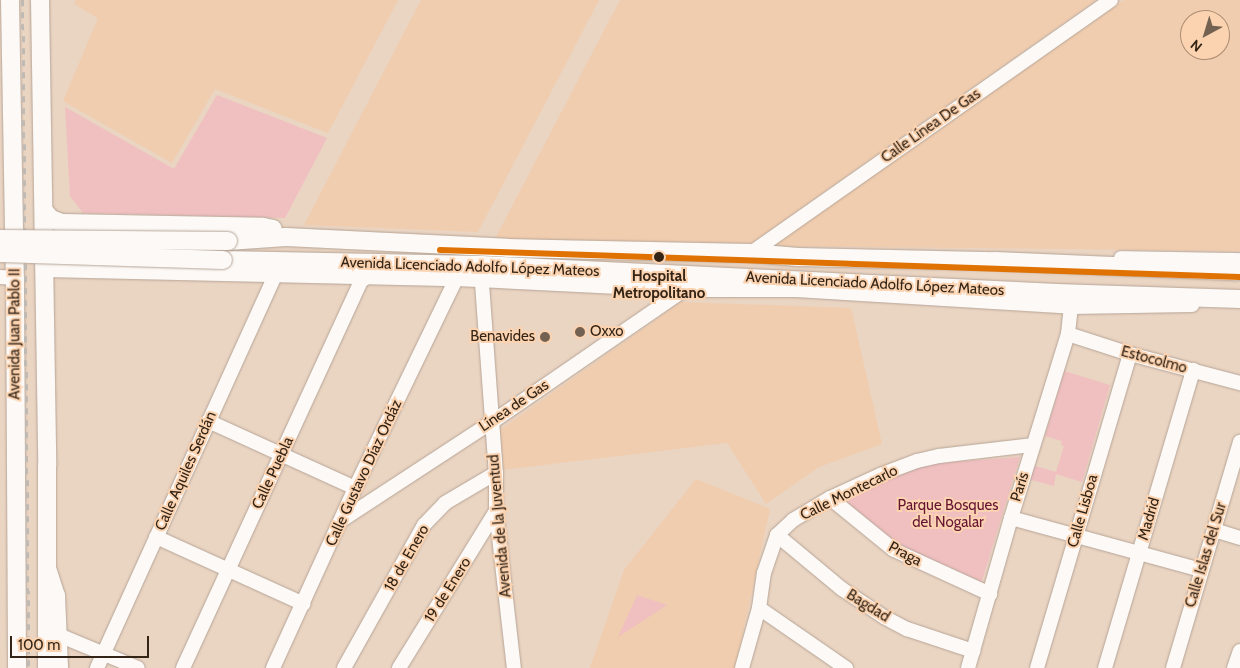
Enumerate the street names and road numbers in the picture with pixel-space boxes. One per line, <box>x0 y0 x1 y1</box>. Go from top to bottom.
street label: Calle Línea De Gas <box>878 85 984 167</box>
street label: Avenida Licenciado Adolfo López Mateos <box>340 253 600 281</box>
street label: Avenida Juan Pablo II <box>6 268 24 400</box>
street label: Avenida Licenciado Adolfo López Mateos <box>745 268 1005 300</box>
street label: Estocolmo <box>1119 343 1189 377</box>
street label: Línea de Gas <box>476 376 552 436</box>
street label: Calle Gustavo Díaz Ordáz <box>322 397 406 549</box>
street label: Calle Aquiles Serdán <box>152 409 220 533</box>
street label: Calle Puebla <box>248 434 298 512</box>
street label: Avenida de la Juventud <box>485 454 515 598</box>
street label: Calle Montecarlo <box>797 462 901 524</box>
street label: París <box>1007 470 1033 504</box>
street label: Calle Lisboa <box>1064 472 1102 550</box>
street label: Madrid <box>1134 495 1164 543</box>
street label: Calle Islas del Sur <box>1181 500 1231 610</box>
street label: 18 de Enero <box>381 522 433 594</box>
street label: Praga <box>885 538 925 570</box>
street label: 19 de Enero <box>421 554 475 626</box>
street label: Bagdad <box>843 586 893 626</box>

